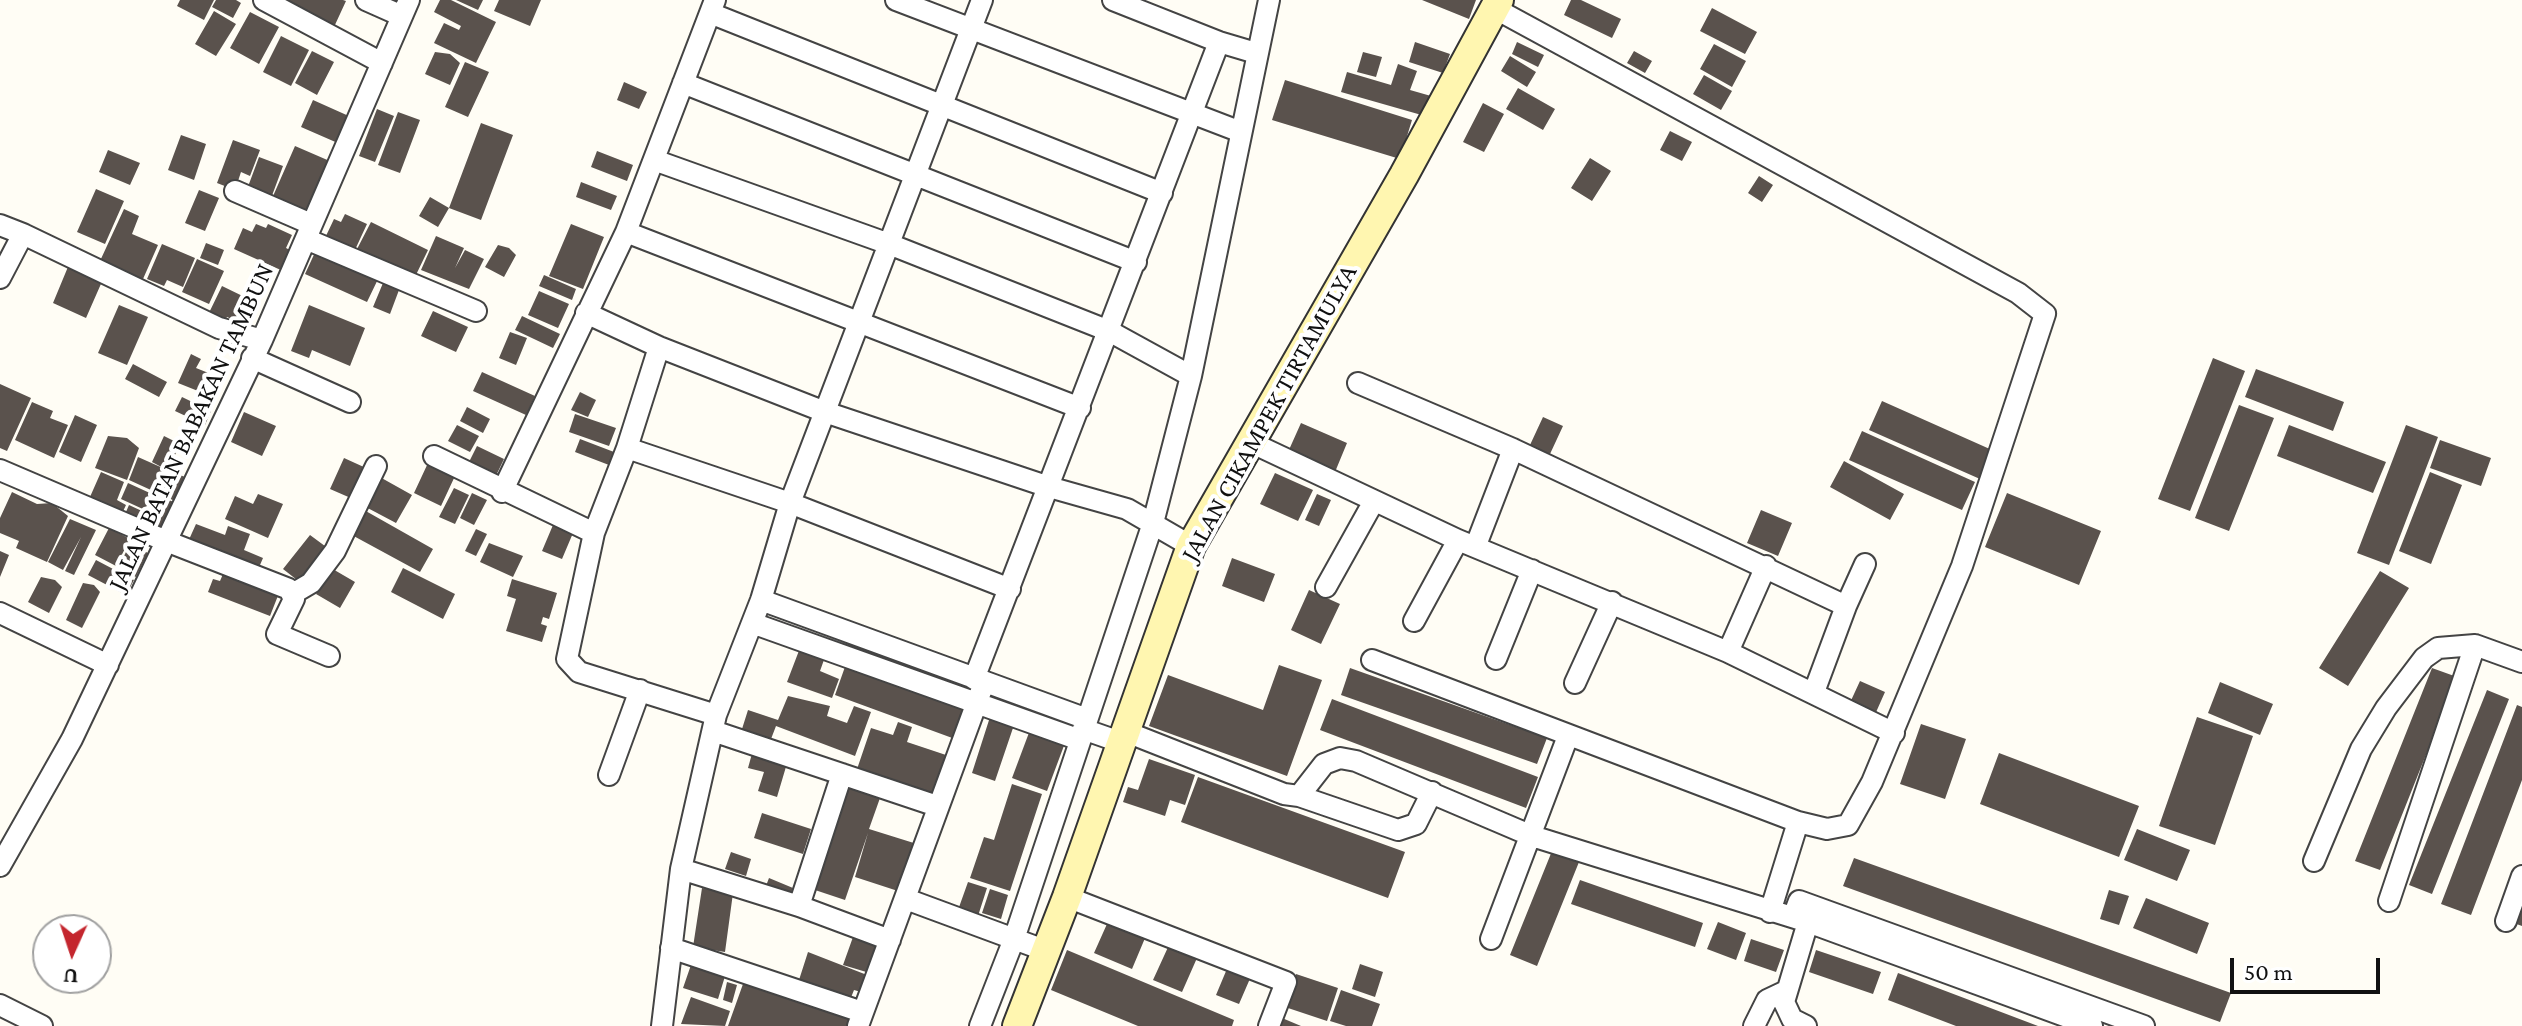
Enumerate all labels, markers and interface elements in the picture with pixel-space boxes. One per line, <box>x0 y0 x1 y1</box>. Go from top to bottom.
street label: JALAN BATAN BABAKAN TAMBUN <box>101 259 281 595</box>
street label: JALAN CIKAMPEK TIRTAMULYA <box>1174 259 1364 567</box>
north arrow <box>32 914 112 994</box>
scale bar <box>2234 942 2384 992</box>
text: 50 m <box>2244 958 2293 985</box>
text: U <box>63 964 79 989</box>

